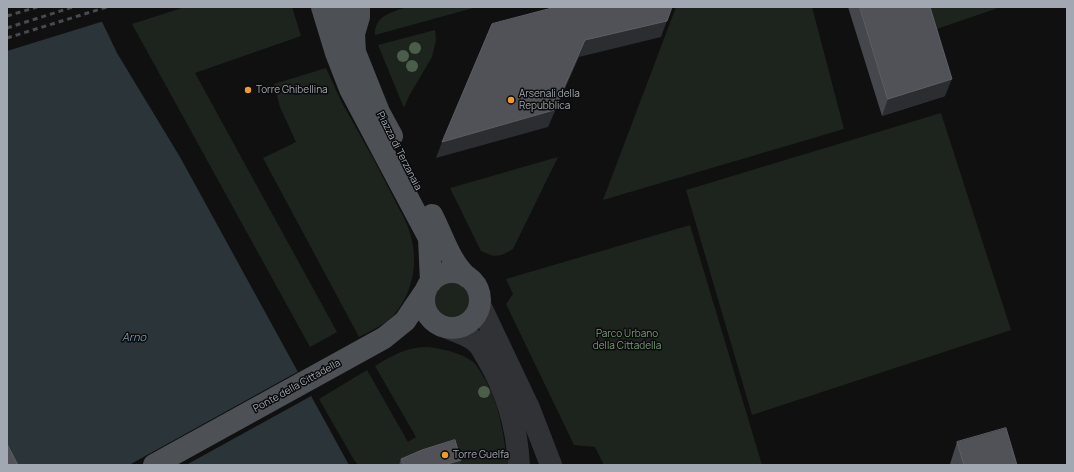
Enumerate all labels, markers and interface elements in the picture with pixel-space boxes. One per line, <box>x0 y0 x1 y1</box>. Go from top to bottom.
place label: Torre Ghibellina <box>256 84 328 96</box>
marker: Torre Ghibellina <box>243 85 253 95</box>
place label: Arsenali della Repubblica <box>519 88 580 112</box>
marker: Arsenali della Repubblica <box>506 95 516 105</box>
street label: Piazza di Terzanaia <box>374 110 424 192</box>
park label: Parco Urbano della Cittadella <box>593 328 661 352</box>
water label: Arno <box>122 331 146 345</box>
street label: Ponte della Cittadella <box>251 357 343 415</box>
place label: Torre Guelfa <box>453 449 509 461</box>
marker: Torre Guelfa <box>440 450 450 460</box>

